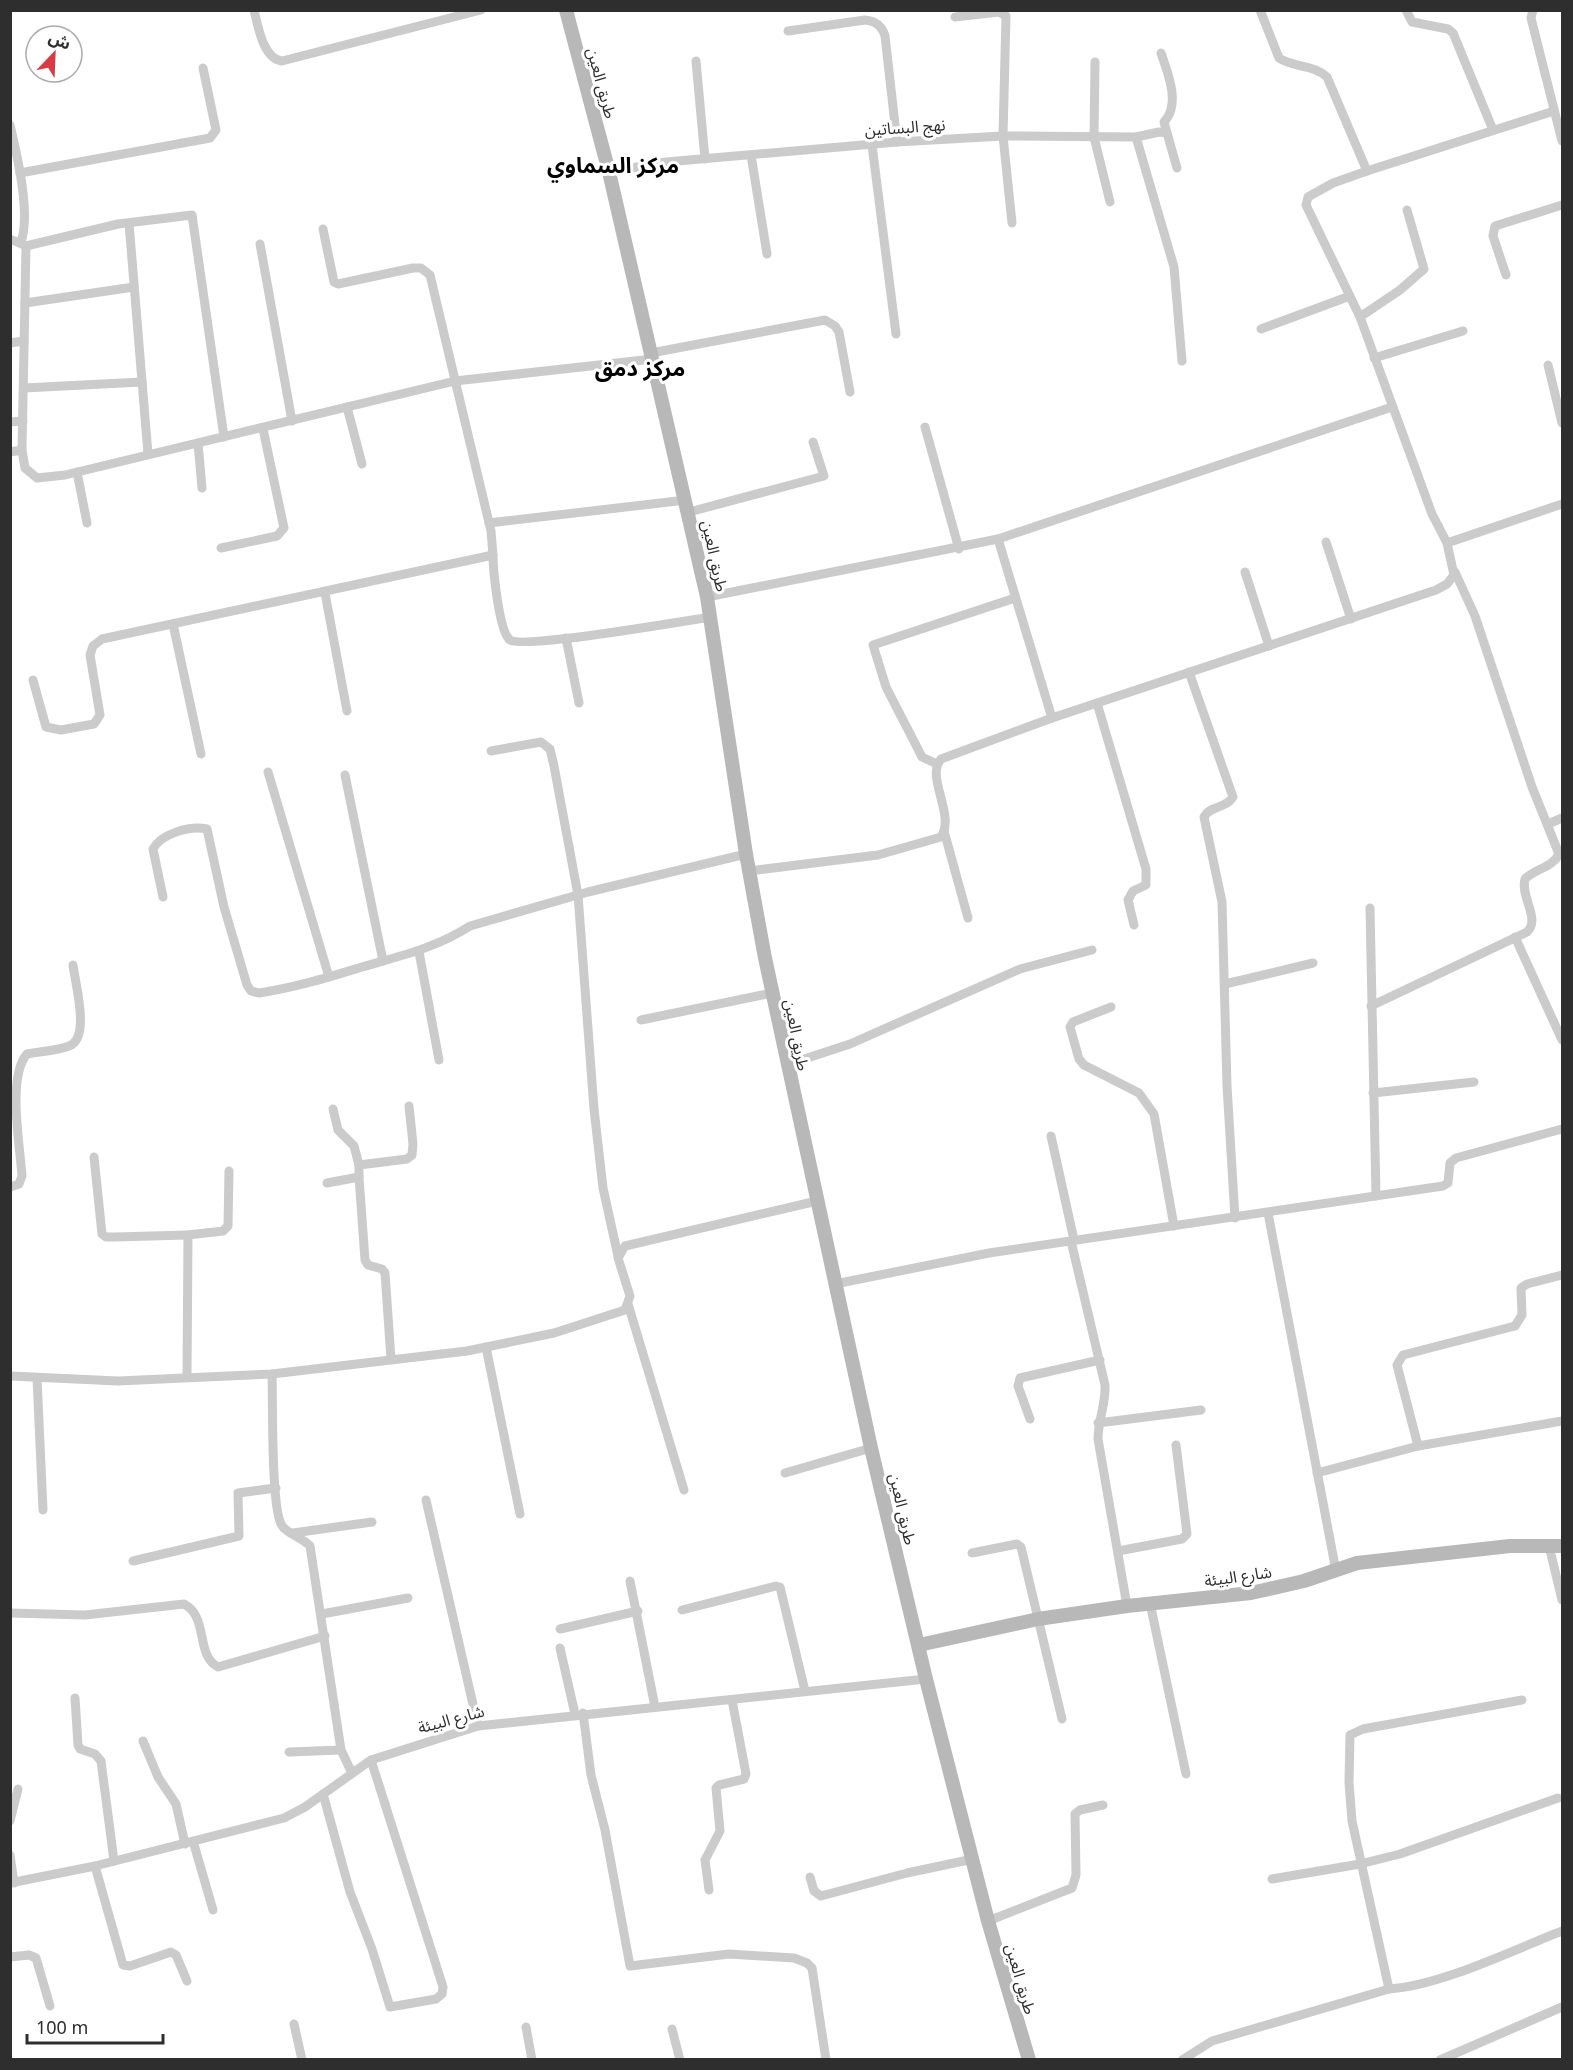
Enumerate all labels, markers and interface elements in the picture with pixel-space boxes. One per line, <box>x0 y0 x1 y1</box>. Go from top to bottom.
north arrow <box>24 24 84 84</box>
text: ش <box>45 26 74 55</box>
street label: طريق العين <box>582 45 622 121</box>
street label: نهج البساتين <box>864 113 946 143</box>
district label: مركز السماوي <box>547 149 679 183</box>
district label: مركز دمق <box>595 352 685 382</box>
street label: طريق العين <box>697 518 733 594</box>
street label: طريق العين <box>779 997 815 1073</box>
street label: طريق العين <box>884 1471 922 1547</box>
street label: شارع البيئة <box>1203 1560 1274 1594</box>
street label: شارع البيئة <box>415 1700 487 1740</box>
street label: طريق العين <box>1000 1941 1042 2017</box>
scale bar <box>27 2007 164 2045</box>
text: 100 m <box>36 2015 88 2039</box>

